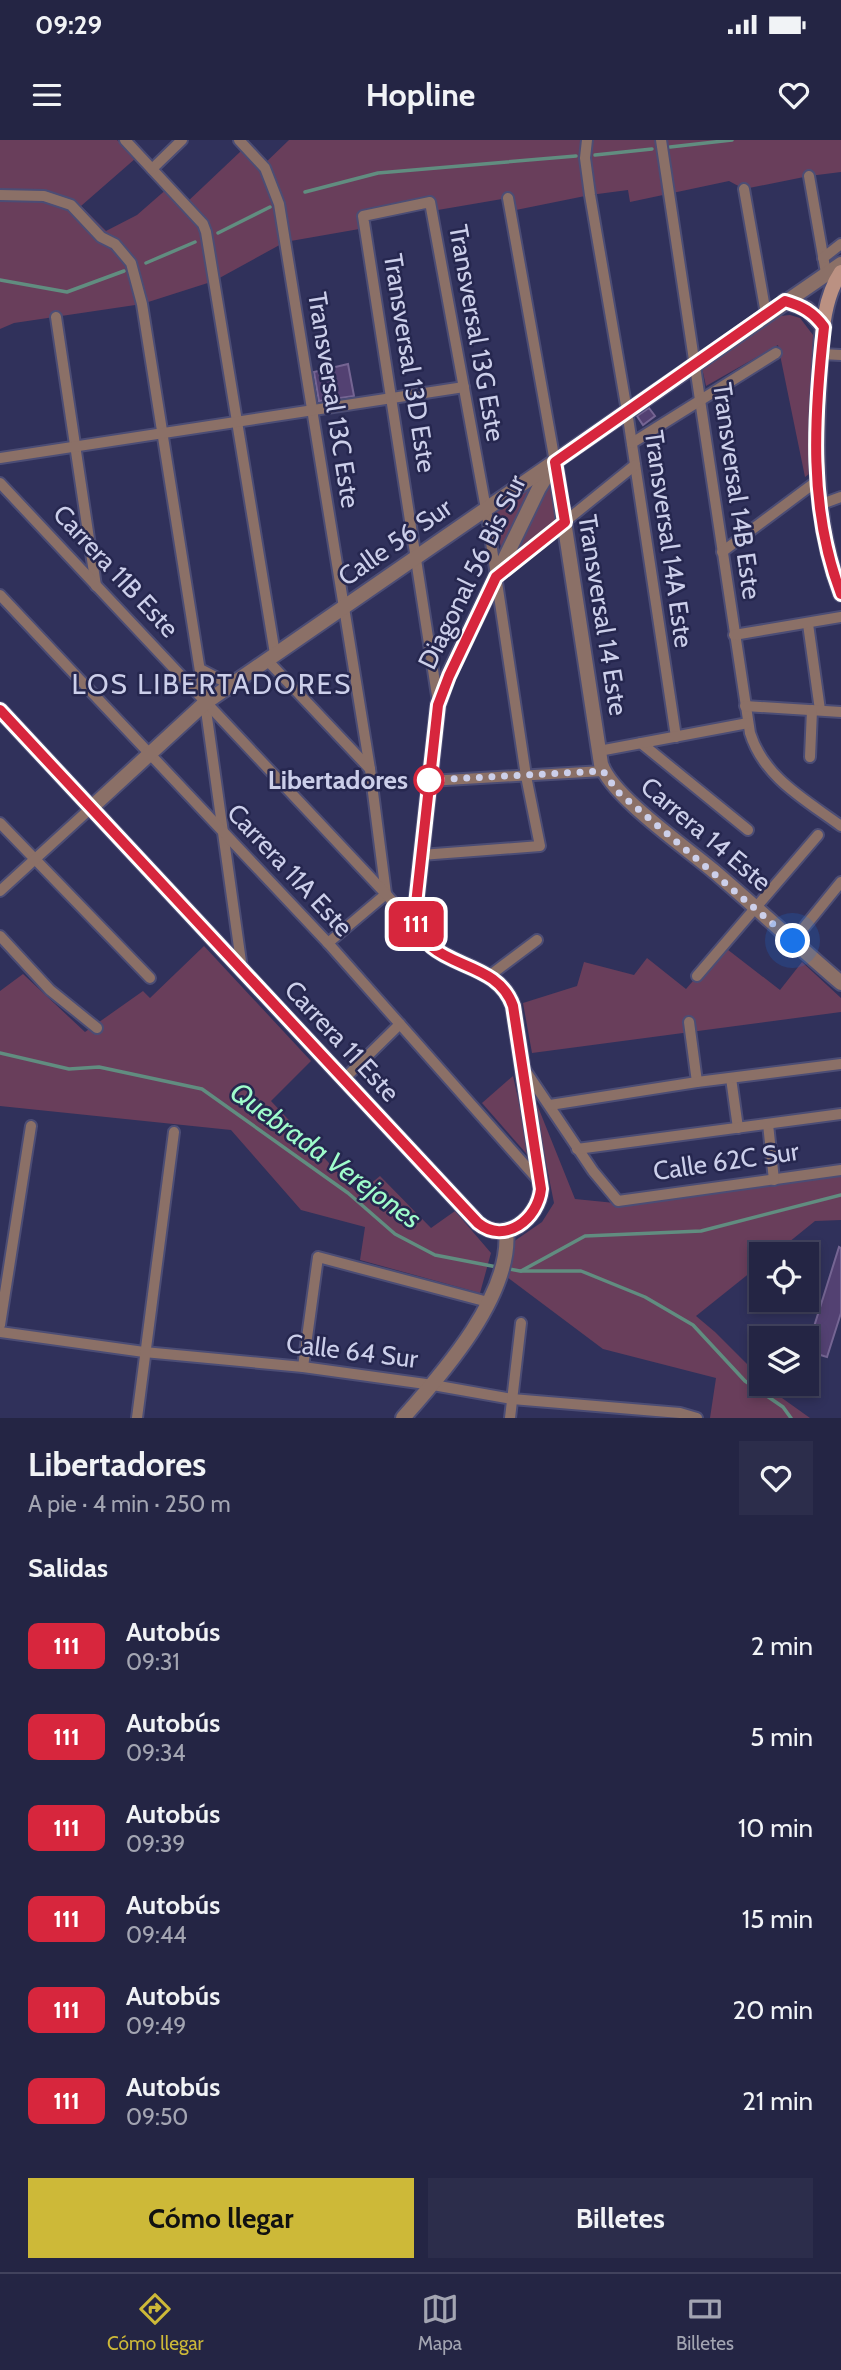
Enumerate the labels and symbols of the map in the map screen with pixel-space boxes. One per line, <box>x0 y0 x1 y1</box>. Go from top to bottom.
street label: Transversal 13G Este <box>442 222 512 444</box>
street label: Transversal 13D Este <box>377 251 443 475</box>
street label: Transversal 13C Este <box>301 290 367 510</box>
street label: Transversal 14B Este <box>706 381 768 601</box>
street label: Transversal 14A Este <box>638 428 700 650</box>
street label: Diagonal 56 Bis Sur <box>411 469 533 674</box>
street label: Calle 56 Sur <box>332 491 459 593</box>
street label: Carrera 11B Este <box>46 498 186 644</box>
street label: Transversal 14 Este <box>571 512 635 718</box>
district label: LOS LIBERTADORES <box>72 667 352 701</box>
place label: Libertadores <box>268 764 408 796</box>
marker: Libertadores <box>414 765 444 795</box>
street label: Carrera 14 Este <box>634 770 778 898</box>
street label: Carrera 11A Este <box>220 797 360 943</box>
line badge: 111 <box>376 901 456 947</box>
your location <box>775 923 810 958</box>
street label: Carrera 11 Este <box>278 974 406 1108</box>
water label: Quebrada Verejones <box>224 1074 428 1236</box>
street label: Calle 62C Sur <box>651 1135 802 1187</box>
street label: Calle 64 Sur <box>284 1327 420 1375</box>

